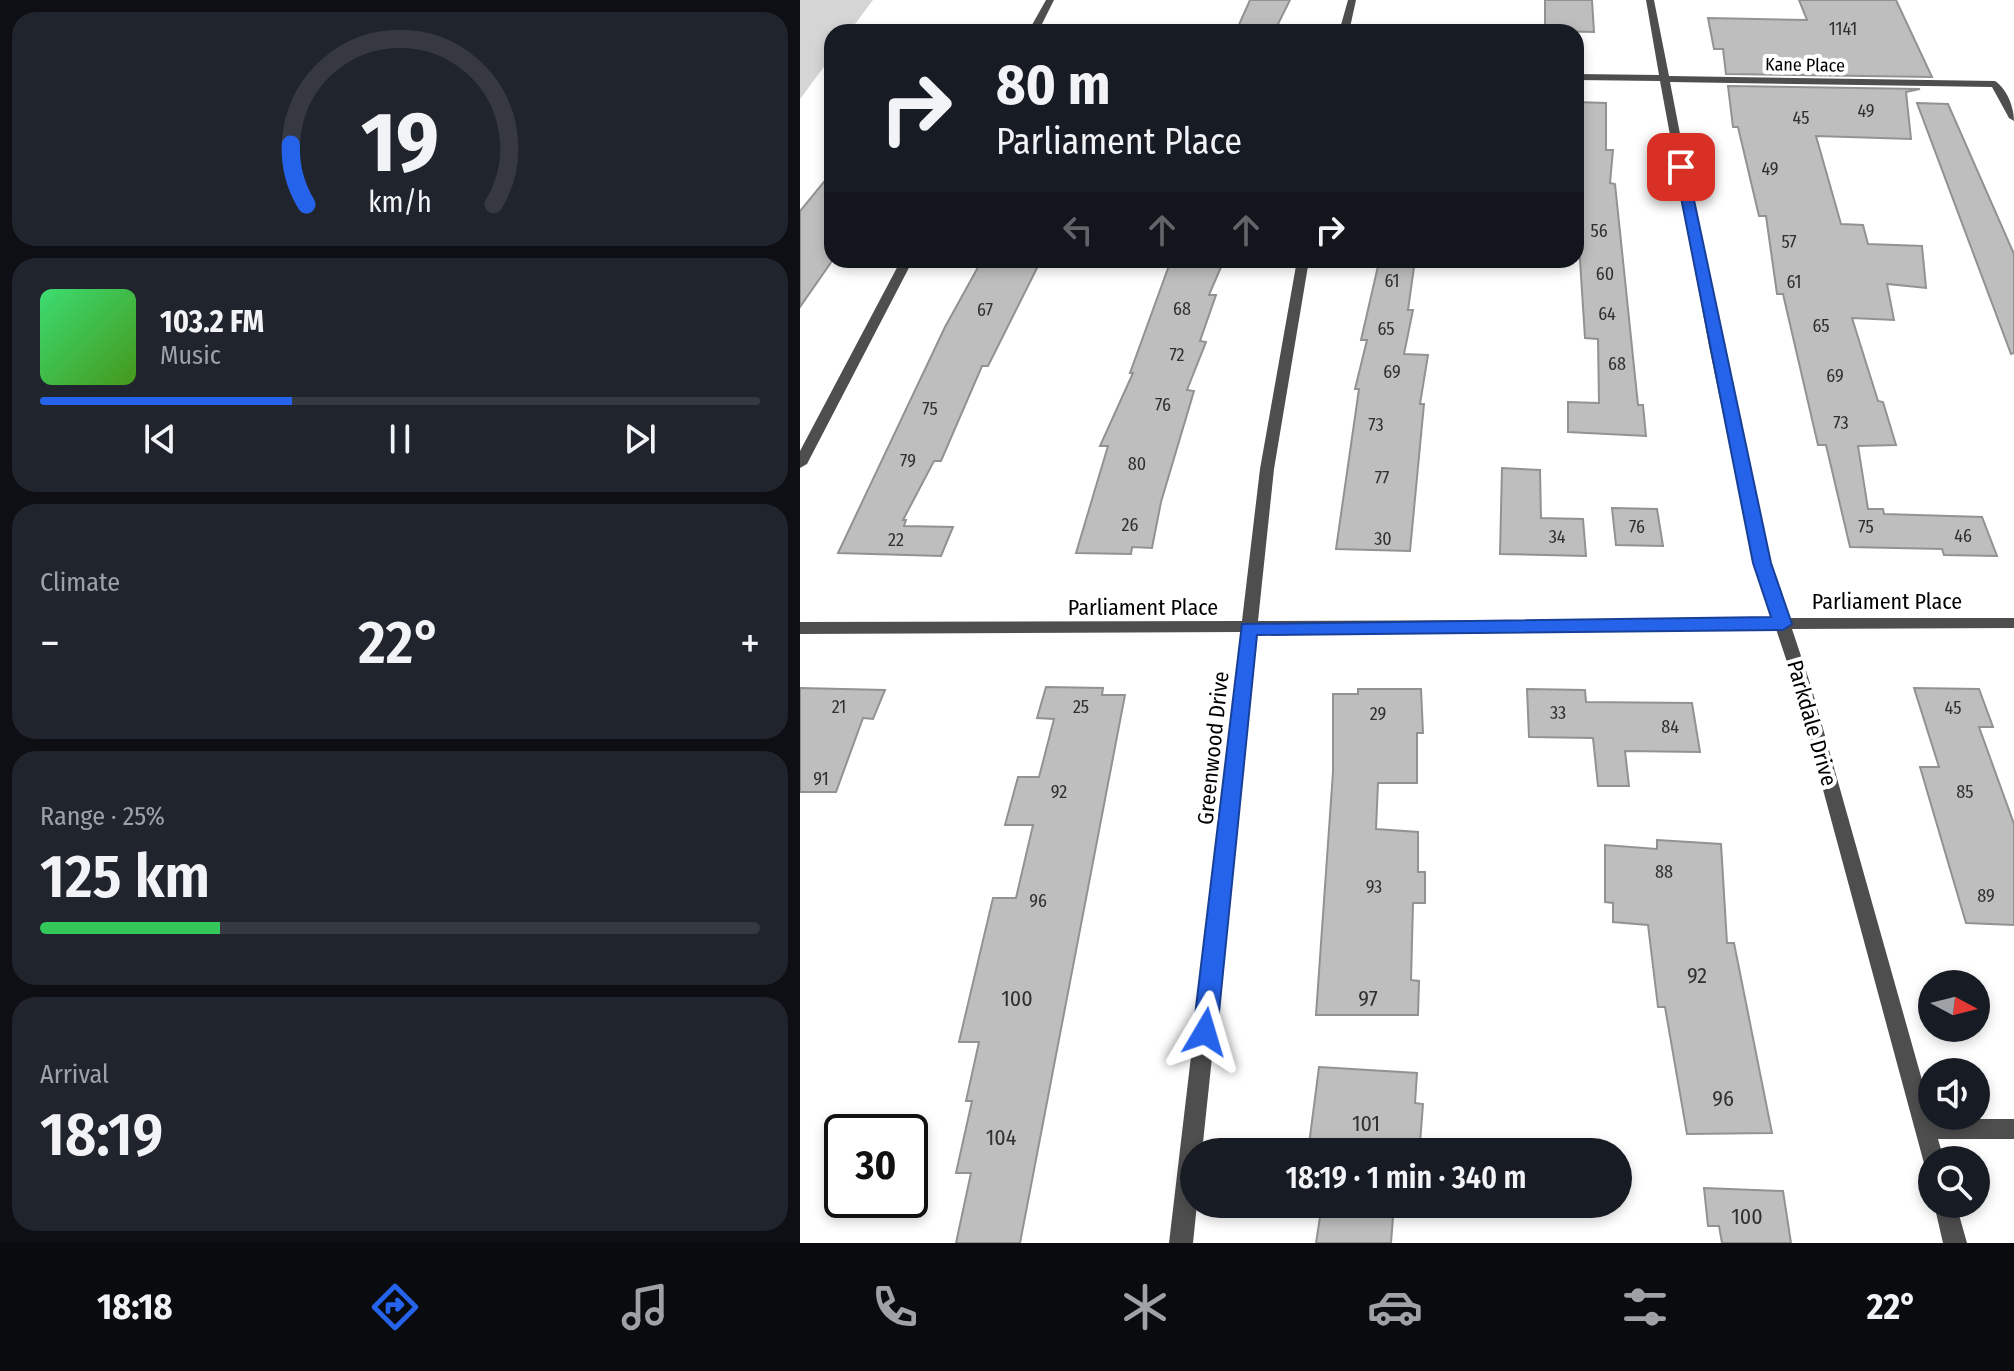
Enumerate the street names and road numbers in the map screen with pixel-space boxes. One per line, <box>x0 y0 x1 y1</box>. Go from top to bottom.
street label: Kane Place <box>1765 53 1845 77</box>
street label: Parliament Place <box>1812 588 1962 615</box>
street label: Parliament Place <box>1068 594 1218 621</box>
street label: Parkdale Drive <box>1781 657 1843 789</box>
street label: Greenwood Drive <box>1192 670 1234 826</box>

